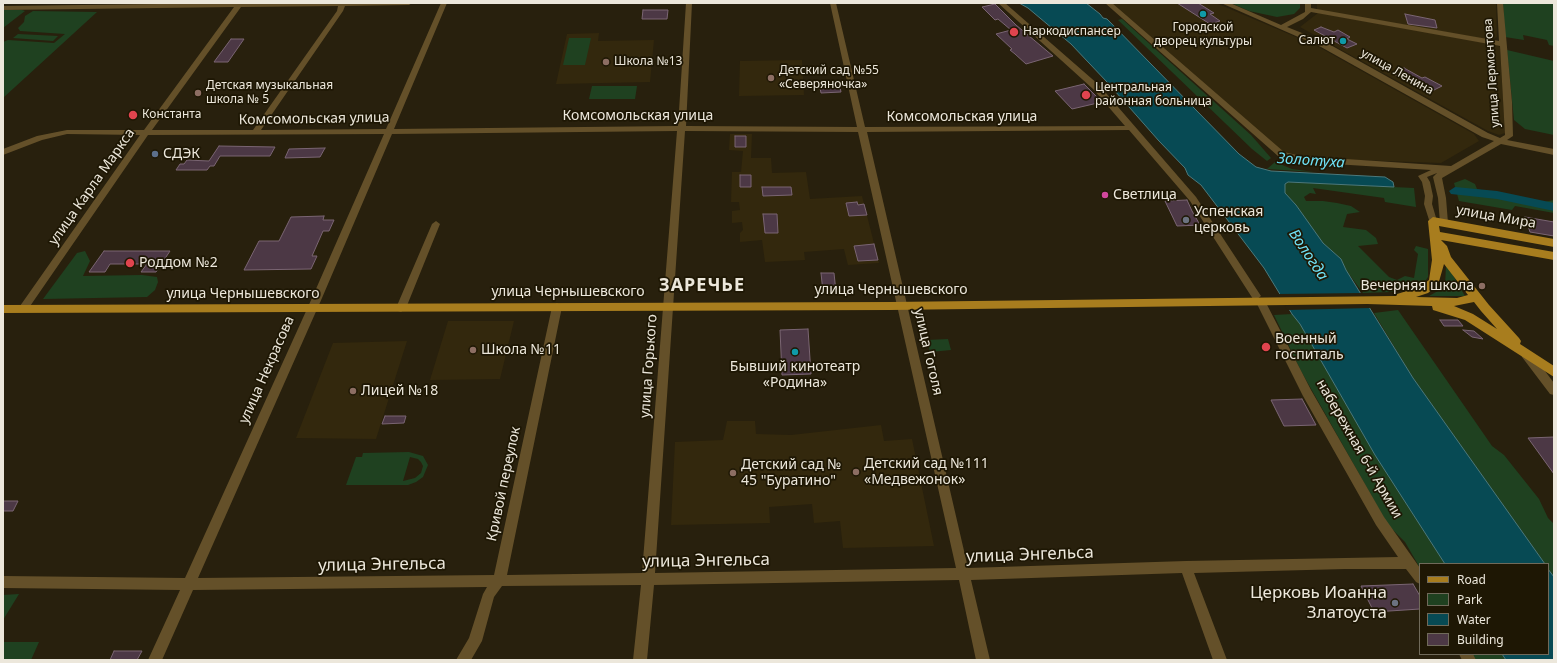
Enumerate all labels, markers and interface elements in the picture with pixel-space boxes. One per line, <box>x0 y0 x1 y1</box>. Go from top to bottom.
marker: Городской дворец культуры <box>1198 9 1208 19</box>
street label: улица Лермонтова <box>1481 18 1503 128</box>
place label: Городской дворец культуры <box>1154 21 1252 49</box>
place label: Наркодиспансер <box>1023 25 1121 39</box>
marker: Наркодиспансер <box>1008 26 1020 38</box>
place label: Салют <box>1299 34 1335 48</box>
marker: Салют <box>1338 36 1348 46</box>
street label: улица Ленина <box>1358 46 1436 98</box>
place label: Школа №13 <box>614 55 682 69</box>
marker: Школа №13 <box>601 57 611 67</box>
place label: Детский сад №55 «Северяночка» <box>779 64 879 92</box>
marker: Детский сад №55 «Северяночка» <box>766 73 776 83</box>
place label: Детская музыкальная школа № 5 <box>206 79 333 107</box>
place label: Центральная районная больница <box>1095 81 1212 109</box>
marker: Детская музыкальная школа № 5 <box>193 88 203 98</box>
marker: Центральная районная больница <box>1080 89 1092 101</box>
place label: Константа <box>142 108 202 122</box>
street label: Комсомольская улица <box>563 108 713 124</box>
marker: Константа <box>127 109 139 121</box>
street label: Комсомольская улица <box>238 109 390 129</box>
street label: Комсомольская улица <box>887 109 1037 125</box>
street label: улица Карла Маркса <box>45 125 139 249</box>
place label: СДЭК <box>163 146 200 162</box>
marker: СДЭК <box>150 149 160 159</box>
water label: Золотуха <box>1277 150 1345 172</box>
place label: Светлица <box>1113 187 1177 203</box>
marker: Светлица <box>1100 190 1110 200</box>
street label: улица Мира <box>1455 202 1537 232</box>
place label: Успенская церковь <box>1194 204 1263 236</box>
marker: Успенская церковь <box>1181 215 1191 225</box>
water label: Вологда <box>1284 226 1332 284</box>
place label: Роддом №2 <box>139 255 218 271</box>
marker: Роддом №2 <box>124 257 136 269</box>
district label: ЗАРЕЧЬЕ <box>659 275 745 297</box>
place label: Вечерняя школа <box>1360 278 1474 294</box>
marker: Вечерняя школа <box>1477 281 1487 291</box>
street label: улица Чернышевского <box>814 282 968 298</box>
street label: улица Чернышевского <box>491 284 645 300</box>
street label: улица Чернышевского <box>166 286 320 302</box>
street label: улица Гоголя <box>910 307 946 397</box>
street label: улица Горького <box>637 313 661 419</box>
street label: улица Некрасова <box>236 314 298 426</box>
place label: Военный госпиталь <box>1275 331 1344 364</box>
marker: Военный госпиталь <box>1260 341 1272 353</box>
place label: Школа №11 <box>481 342 561 358</box>
marker: Школа №11 <box>468 345 478 355</box>
marker: Бывший кинотеатр «Родина» <box>790 347 800 357</box>
place label: Бывший кинотеатр «Родина» <box>730 359 860 392</box>
street label: набережная 6-й Армии <box>1312 377 1406 521</box>
place label: Лицей №18 <box>361 383 438 399</box>
marker: Лицей №18 <box>348 386 358 396</box>
street label: Кривой переулок <box>484 425 524 543</box>
place label: Детский сад №111 «Медвежонок» <box>864 456 989 488</box>
place label: Детский сад № 45 "Буратино" <box>741 457 842 490</box>
marker: Детский сад №111 «Медвежонок» <box>851 467 861 477</box>
marker: Детский сад № 45 "Буратино" <box>728 468 738 478</box>
street label: улица Энгельса <box>966 543 1094 567</box>
street label: улица Энгельса <box>642 550 770 572</box>
street label: улица Энгельса <box>318 554 446 576</box>
legend <box>1419 563 1549 655</box>
text: Road <box>1457 571 1486 588</box>
place label: Церковь Иоанна Златоуста <box>1250 583 1387 623</box>
text: Park <box>1457 591 1482 608</box>
marker: Церковь Иоанна Златоуста <box>1390 598 1400 608</box>
text: Water <box>1457 611 1491 628</box>
text: Building <box>1457 631 1504 648</box>

